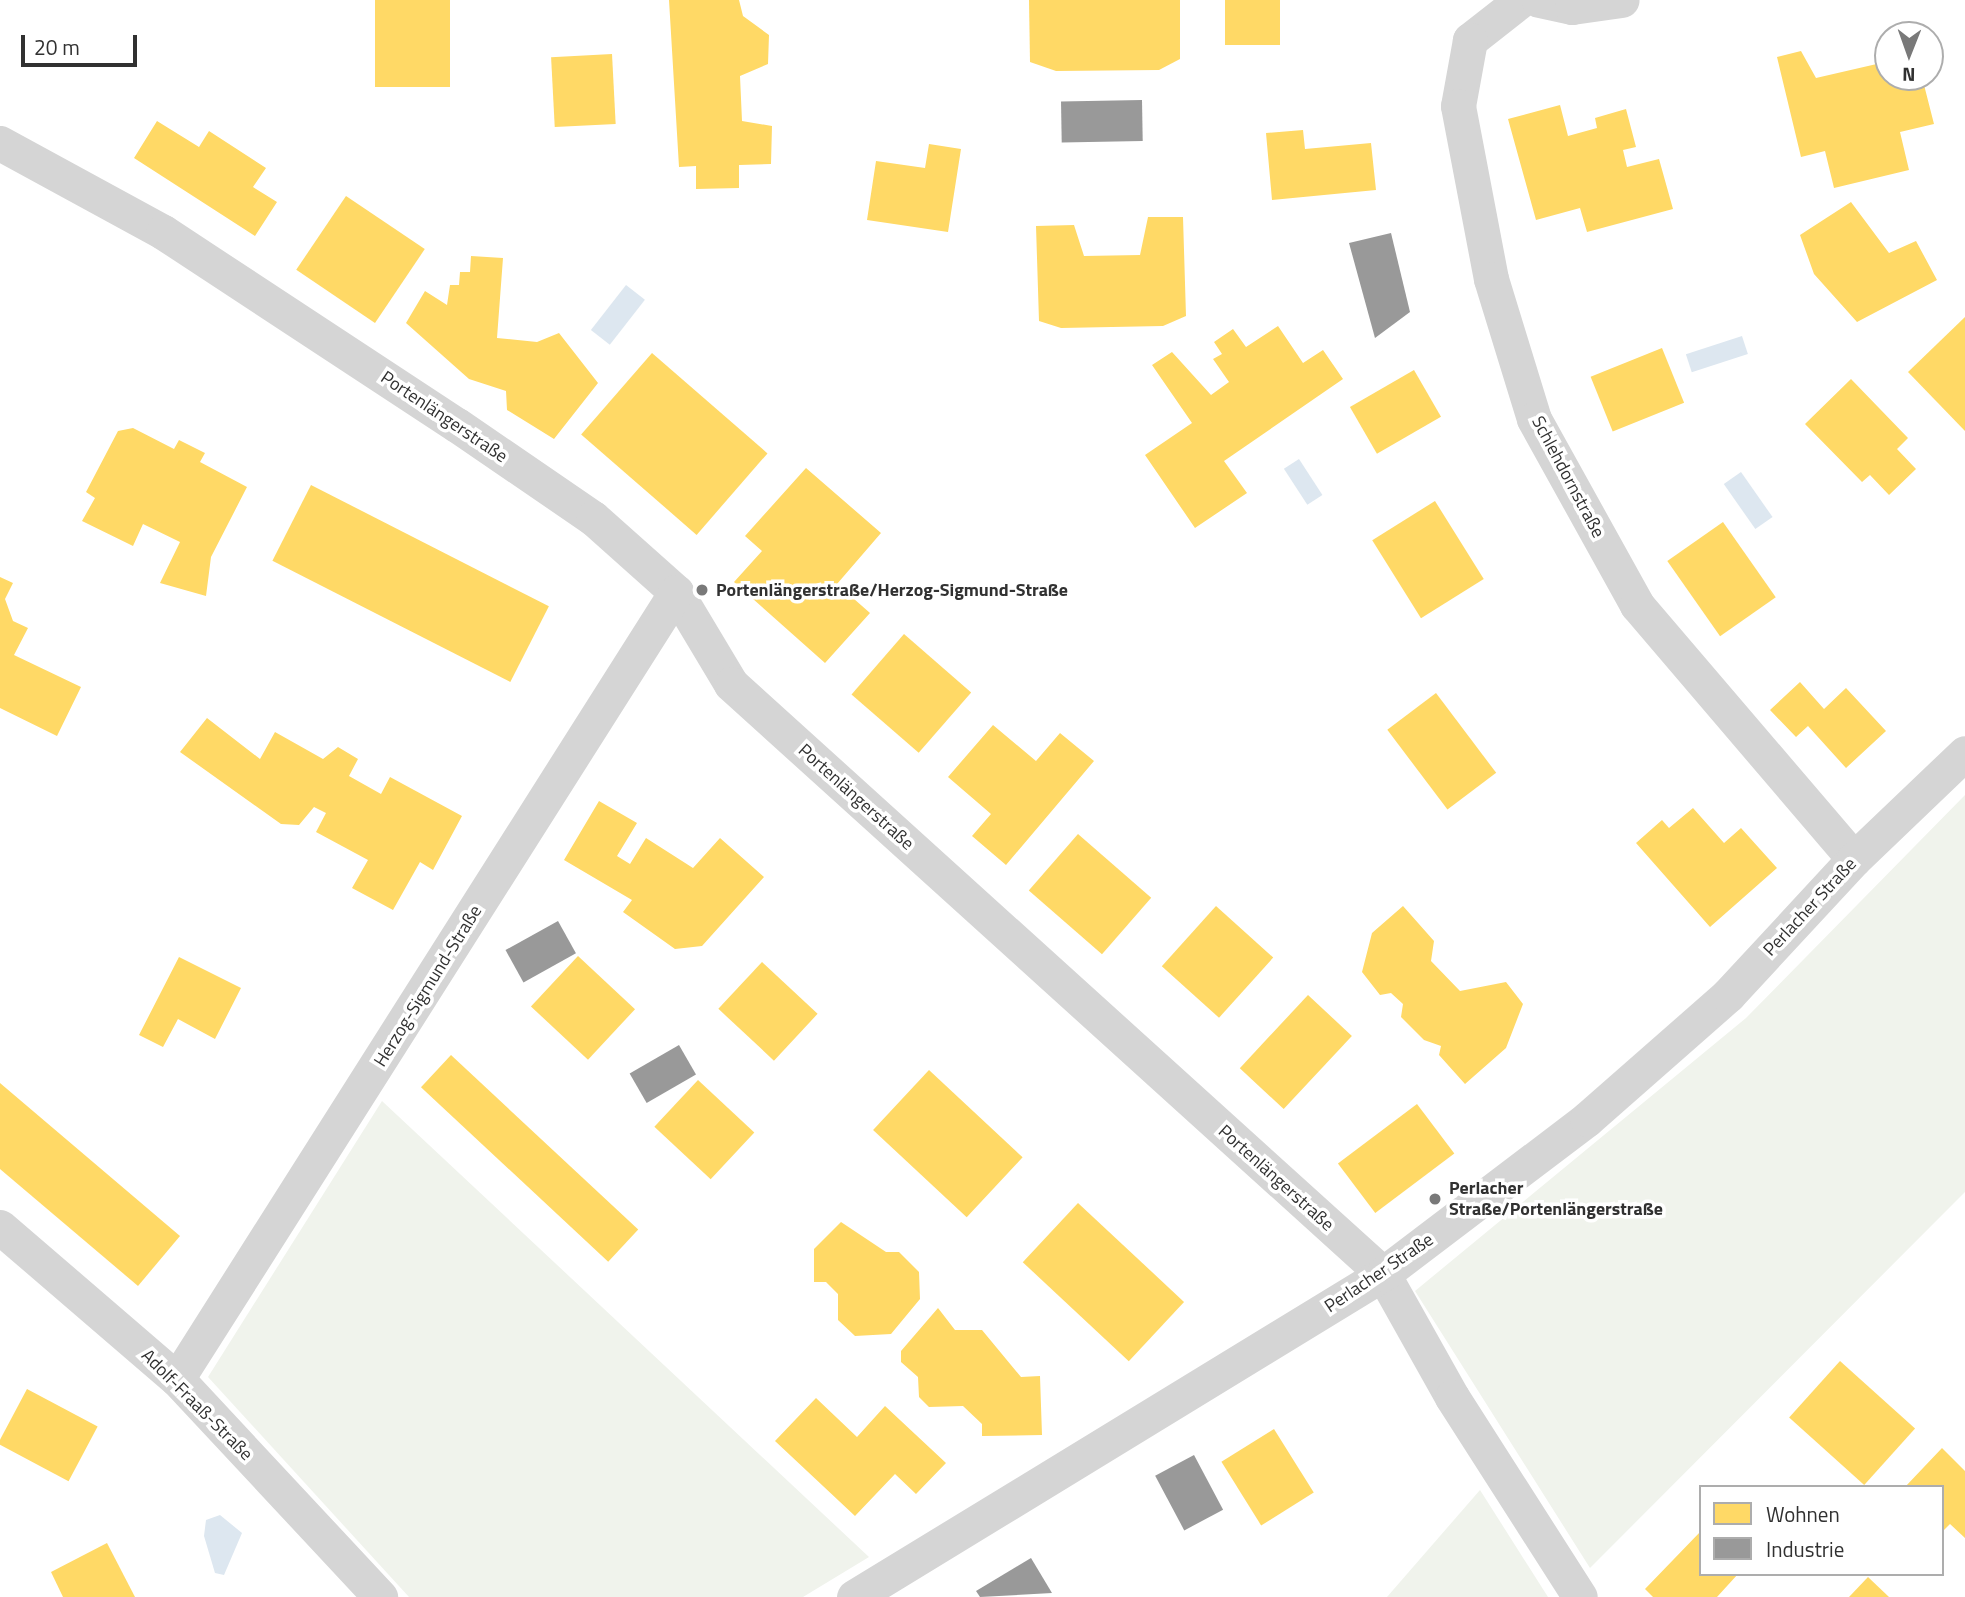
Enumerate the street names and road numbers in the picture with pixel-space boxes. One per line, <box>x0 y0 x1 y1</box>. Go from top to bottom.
street label: Portenlängerstraße <box>377 367 511 467</box>
street label: Schlehdornstraße <box>1527 413 1609 541</box>
street label: Portenlängerstraße <box>794 739 918 855</box>
street label: Perlacher Straße <box>1759 853 1861 961</box>
street label: Herzog-Sigmund-Straße <box>370 901 486 1071</box>
street label: Portenlängerstraße <box>1214 1120 1338 1236</box>
street label: Perlacher Straße <box>1321 1229 1437 1317</box>
street label: Adolf-Fraaß-Straße <box>137 1345 257 1465</box>

